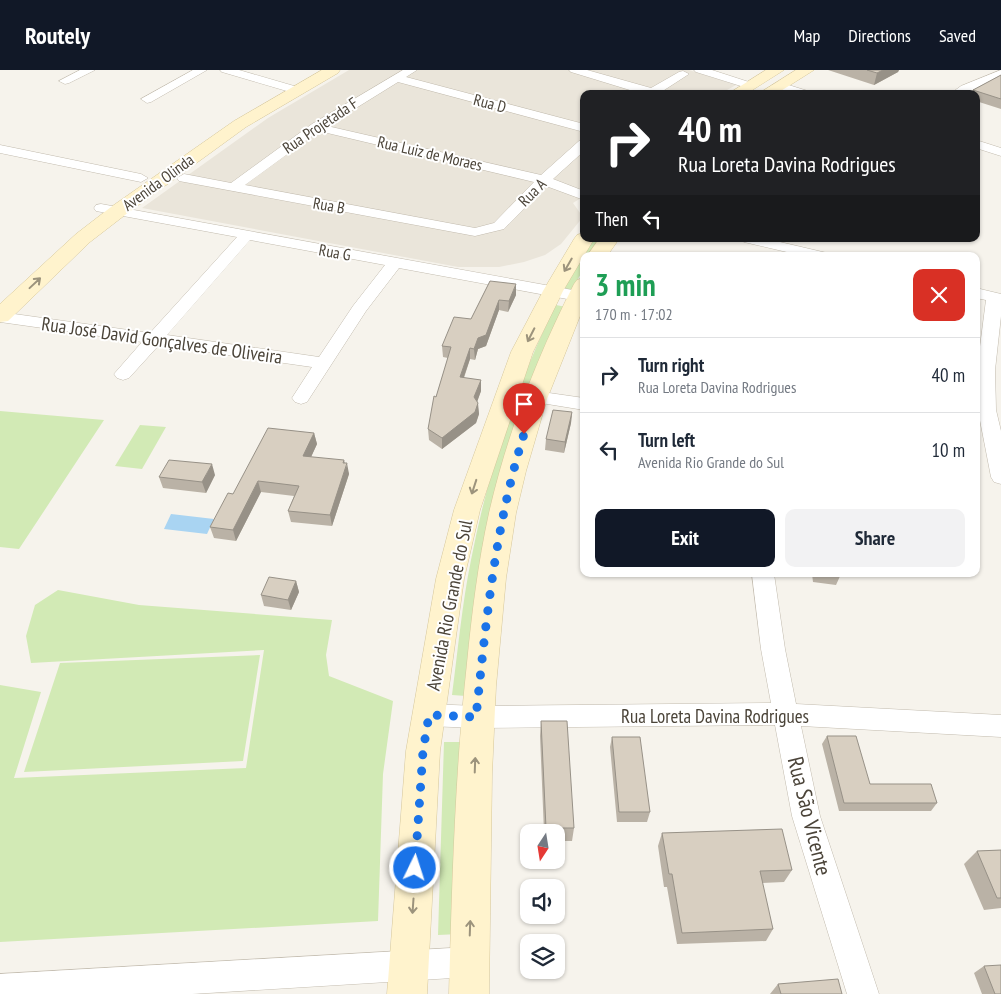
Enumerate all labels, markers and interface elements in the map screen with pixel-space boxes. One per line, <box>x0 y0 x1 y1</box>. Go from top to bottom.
text: Routely <box>25 20 90 51</box>
text: Map <box>794 24 820 47</box>
text: Directions <box>848 24 911 47</box>
text: Saved <box>939 24 976 47</box>
street label: Rua D <box>472 89 508 117</box>
street label: Rua Projetada F <box>278 92 362 158</box>
text: 40 m <box>678 106 742 152</box>
icon: right <box>595 110 660 175</box>
street label: Rua Luiz de Moraes <box>376 131 484 175</box>
street label: Avenida Olinda <box>118 149 198 215</box>
text: Rua Loreta Davina Rodrigues <box>678 150 896 178</box>
street label: Rua A <box>514 173 551 210</box>
street label: Rua B <box>312 192 346 218</box>
icon: left <box>638 205 666 233</box>
text: Then <box>595 207 628 231</box>
street label: Rua G <box>317 239 353 265</box>
one-way arrow <box>563 257 573 272</box>
text: 3 min <box>595 265 656 304</box>
button: close <box>913 269 965 321</box>
one-way arrow <box>29 277 42 289</box>
text: 170 m · 17:02 <box>595 304 673 324</box>
street label: Rua José David Gonçalves de Oliveira <box>40 311 284 369</box>
one-way arrow <box>526 327 535 342</box>
text: Turn right <box>638 353 704 377</box>
icon: right <box>595 361 623 389</box>
text: 40 m <box>932 363 965 387</box>
text: Rua Loreta Davina Rodrigues <box>638 377 796 397</box>
pin <box>503 383 545 434</box>
icon: arrive <box>510 390 538 418</box>
text: Turn left <box>638 428 695 452</box>
icon: left <box>595 436 623 464</box>
text: 10 m <box>932 438 965 462</box>
text: Avenida Rio Grande do Sul <box>638 452 784 472</box>
one-way arrow <box>469 479 479 495</box>
button: Exit <box>595 509 775 567</box>
button: Share <box>785 509 965 567</box>
street label: Avenida Rio Grande do Sul <box>421 517 477 692</box>
street label: Rua Loreta Davina Rodrigues <box>621 704 809 728</box>
street label: Rua São Vicente <box>782 754 838 878</box>
one-way arrow <box>470 758 480 774</box>
north arrow <box>520 824 565 869</box>
map controls <box>520 824 565 979</box>
position arrow <box>388 841 440 893</box>
button: sound <box>520 879 565 924</box>
one-way arrow <box>408 898 417 914</box>
one-way arrow <box>466 920 475 936</box>
button: layers <box>520 934 565 979</box>

